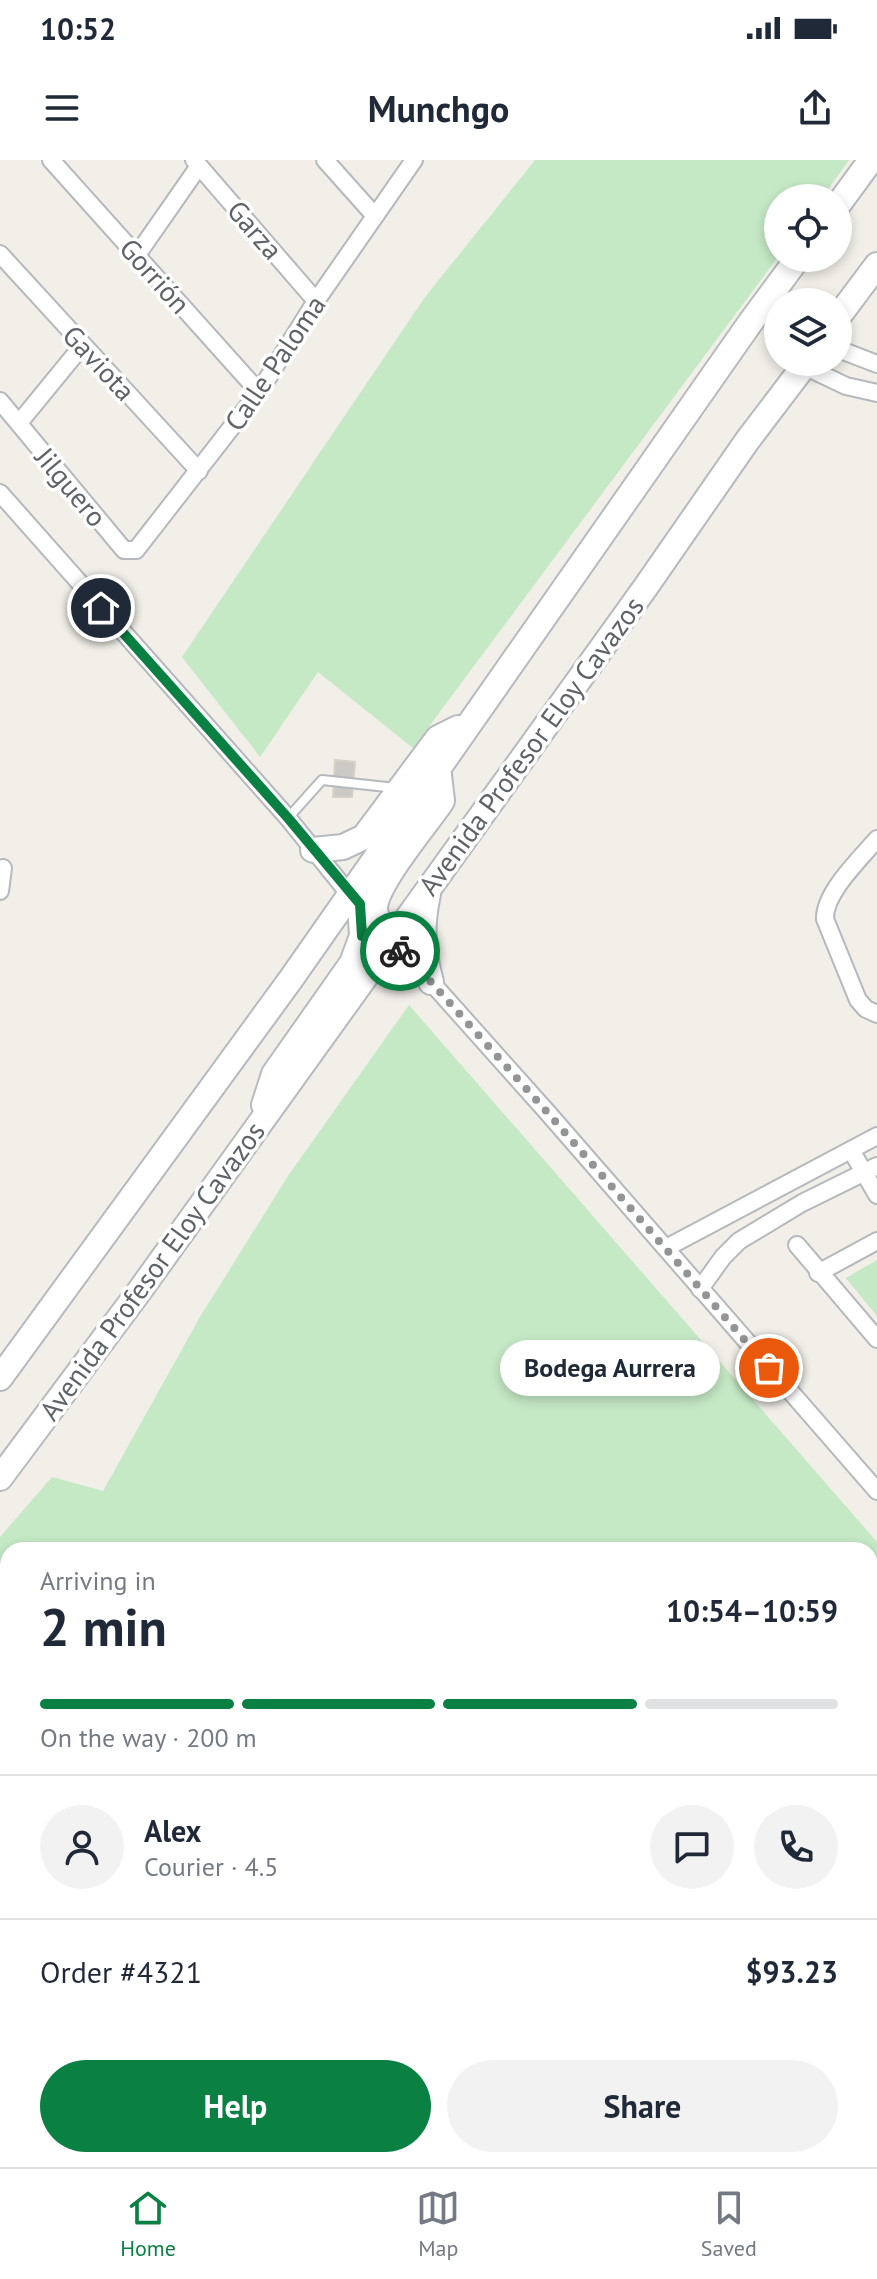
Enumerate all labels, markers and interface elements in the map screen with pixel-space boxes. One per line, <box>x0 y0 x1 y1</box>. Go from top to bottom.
text: 10:52 <box>40 9 116 48</box>
text: Munchgo <box>368 85 509 132</box>
icon: menu <box>40 86 84 130</box>
icon: share <box>793 86 837 130</box>
map controls <box>764 184 852 376</box>
button: locate <box>764 184 852 272</box>
street label: Garza <box>219 192 291 267</box>
street label: Gorrión <box>112 230 199 321</box>
street label: Calle Paloma <box>216 288 333 438</box>
button: layers <box>764 288 852 376</box>
street label: Gaviota <box>55 317 144 408</box>
street label: Jilguero <box>27 439 115 534</box>
pin <box>67 574 135 642</box>
icon: home <box>79 586 123 630</box>
street label: Avenida Profesor Eloy Cavazos <box>410 589 652 902</box>
courier <box>360 911 440 991</box>
icon: bike <box>378 929 422 973</box>
street label: Avenida Profesor Eloy Cavazos <box>31 1114 273 1427</box>
pin <box>735 1334 803 1402</box>
callout: Bodega Aurrera <box>501 1340 721 1396</box>
icon: bag <box>747 1346 791 1390</box>
text: Bodega Aurrera <box>524 1351 696 1384</box>
text: Arriving in <box>40 1564 156 1597</box>
text: 10:54–10:59 <box>666 1591 838 1630</box>
text: 2 min <box>40 1593 167 1660</box>
text: On the way · 200 m <box>40 1721 257 1754</box>
button: person <box>40 1805 124 1889</box>
button: chat <box>650 1805 734 1889</box>
button: phone <box>754 1805 838 1889</box>
text: Alex <box>144 1811 201 1850</box>
text: Courier · 4.5 <box>144 1850 278 1883</box>
text: Order #4321 <box>40 1952 202 1991</box>
text: $93.23 <box>746 1952 838 1991</box>
button: Help <box>40 2060 431 2152</box>
button: Share <box>447 2060 838 2152</box>
tab: Home <box>120 2186 176 2262</box>
tab: Map <box>416 2186 460 2262</box>
tab: Saved <box>701 2186 757 2262</box>

